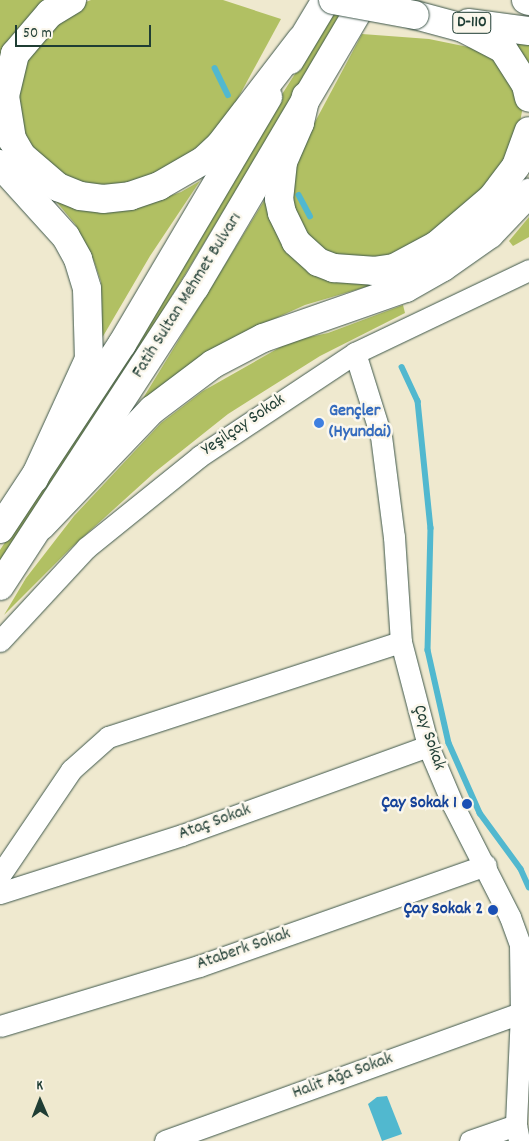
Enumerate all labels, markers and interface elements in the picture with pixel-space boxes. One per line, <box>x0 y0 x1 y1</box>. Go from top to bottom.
road number: D-110 <box>452 9 492 36</box>
scale bar <box>18 15 154 47</box>
text: 50 m <box>23 23 52 45</box>
street label: Fatih Sultan Mehmet Bulvarı <box>128 209 248 383</box>
street label: Yeşilçay Sokak <box>198 390 290 462</box>
place label: Gençler (Hyundai) <box>329 402 391 444</box>
marker: Gençler (Hyundai) <box>313 417 325 429</box>
street label: Çay Sokak <box>407 703 449 773</box>
place label: Çay Sokak 1 <box>382 793 457 815</box>
marker: Çay Sokak 1 <box>461 798 473 810</box>
street label: Ataç Sokak <box>176 800 254 846</box>
place label: Çay Sokak 2 <box>404 899 483 921</box>
marker: Çay Sokak 2 <box>487 904 499 916</box>
street label: Ataberk Sokak <box>194 924 294 976</box>
street label: Halit Ağa Sokak <box>290 1049 396 1105</box>
north arrow <box>15 1076 65 1126</box>
text: K <box>36 1076 43 1096</box>

